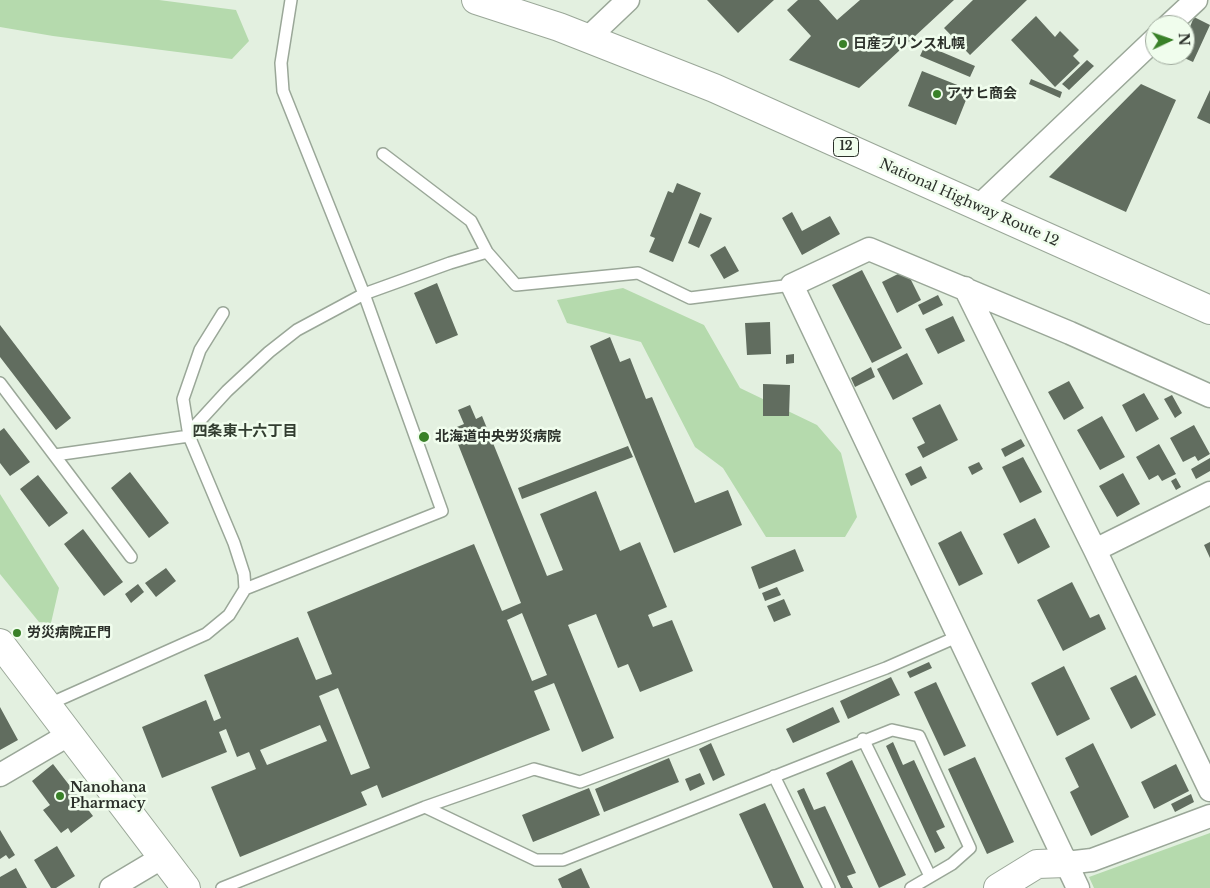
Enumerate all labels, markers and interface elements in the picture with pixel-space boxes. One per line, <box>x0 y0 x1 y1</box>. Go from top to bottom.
north arrow <box>1145 15 1195 65</box>
text: N <box>1175 32 1193 46</box>
place label: 日産プリンス札幌 <box>853 36 965 52</box>
marker: 日産プリンス札幌 <box>837 38 849 50</box>
place label: アサヒ商会 <box>947 86 1017 102</box>
marker: アサヒ商会 <box>931 88 943 100</box>
road number: 12 <box>834 138 858 156</box>
street label: National Highway Route 12 <box>877 156 1061 250</box>
district label: 四条東十六丁目 <box>193 423 297 441</box>
place label: 北海道中央労災病院 <box>435 429 561 445</box>
marker: 北海道中央労災病院 <box>417 430 431 444</box>
place label: 労災病院正門 <box>27 625 111 641</box>
marker: 労災病院正門 <box>11 627 23 639</box>
place label: Nanohana Pharmacy <box>70 780 146 812</box>
marker: Nanohana Pharmacy <box>54 790 66 802</box>

